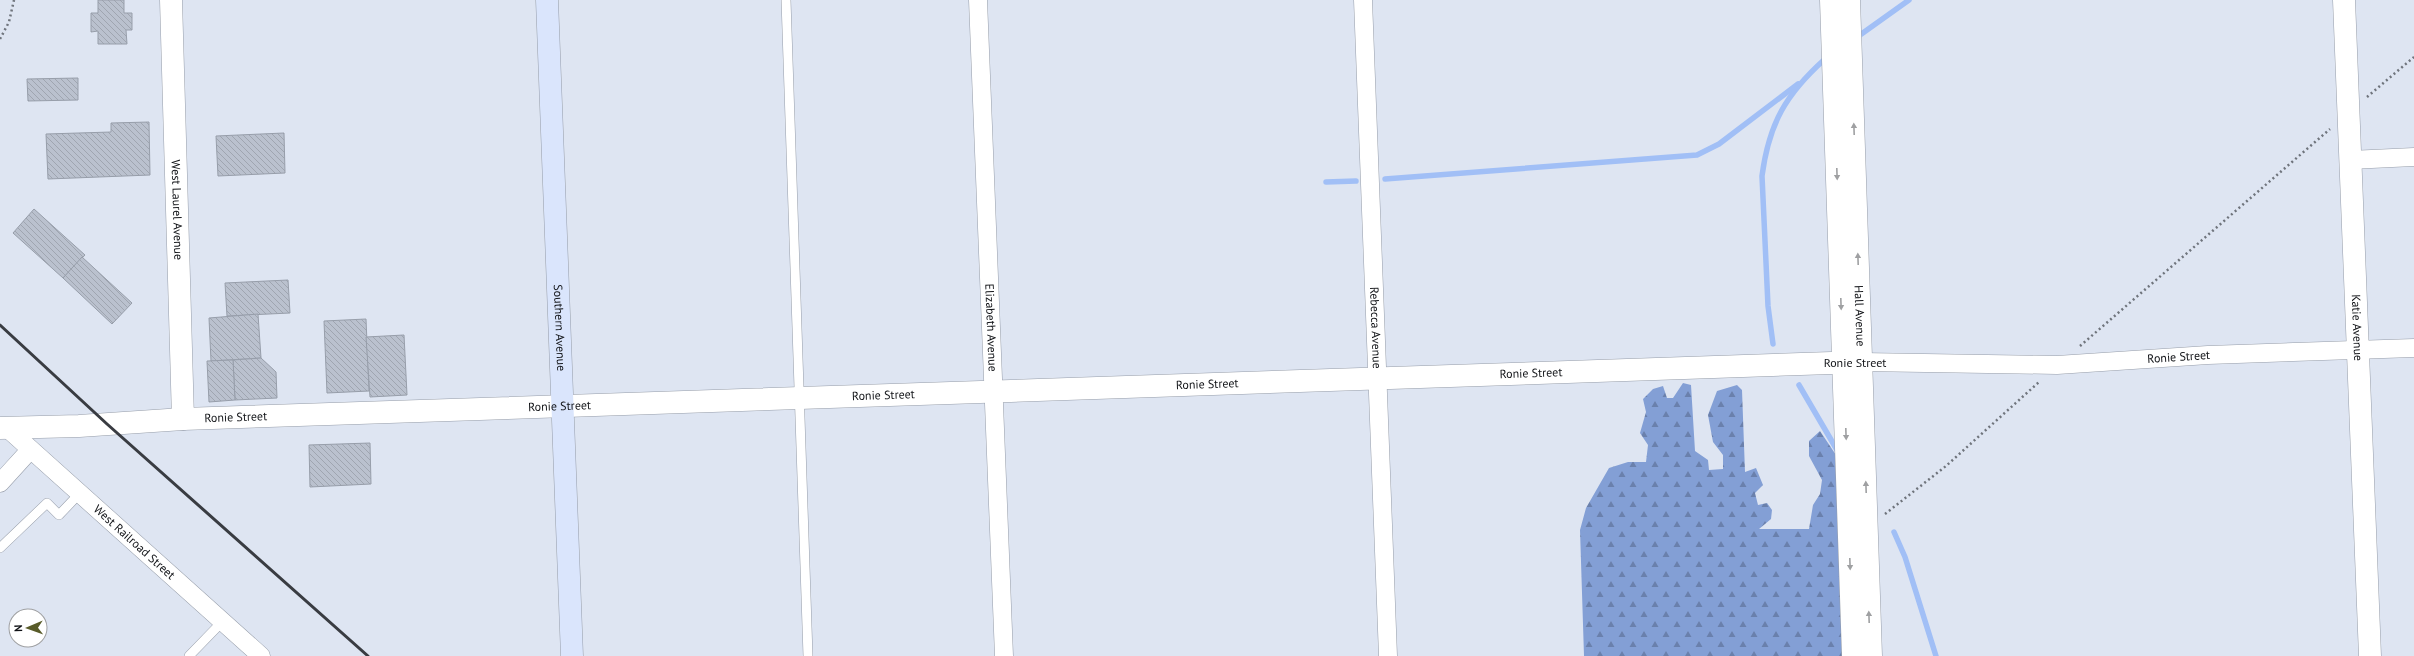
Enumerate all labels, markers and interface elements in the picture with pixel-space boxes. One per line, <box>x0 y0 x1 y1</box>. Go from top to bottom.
one-way arrow <box>1850 123 1857 135</box>
street label: West Laurel Avenue <box>169 160 186 260</box>
one-way arrow <box>1834 168 1840 181</box>
one-way arrow <box>1855 253 1862 265</box>
street label: Elizabeth Avenue <box>982 283 1001 372</box>
street label: Southern Avenue <box>551 284 569 372</box>
street label: Hall Avenue <box>1852 285 1869 347</box>
street label: Rebecca Avenue <box>1367 286 1385 369</box>
street label: Katie Avenue <box>2349 294 2366 361</box>
one-way arrow <box>1838 298 1845 310</box>
street label: Ronie Street <box>2147 347 2210 366</box>
street label: Ronie Street <box>1824 355 1886 370</box>
street label: Ronie Street <box>1499 364 1563 381</box>
street label: Ronie Street <box>1175 375 1239 392</box>
street label: Ronie Street <box>852 386 915 403</box>
street label: Ronie Street <box>528 397 591 414</box>
street label: Ronie Street <box>204 408 267 425</box>
one-way arrow <box>1843 428 1849 441</box>
one-way arrow <box>1862 481 1869 493</box>
street label: West Railroad Street <box>91 501 178 582</box>
one-way arrow <box>1847 558 1853 571</box>
north arrow <box>8 608 48 648</box>
one-way arrow <box>1866 611 1873 623</box>
text: N <box>11 624 25 632</box>

